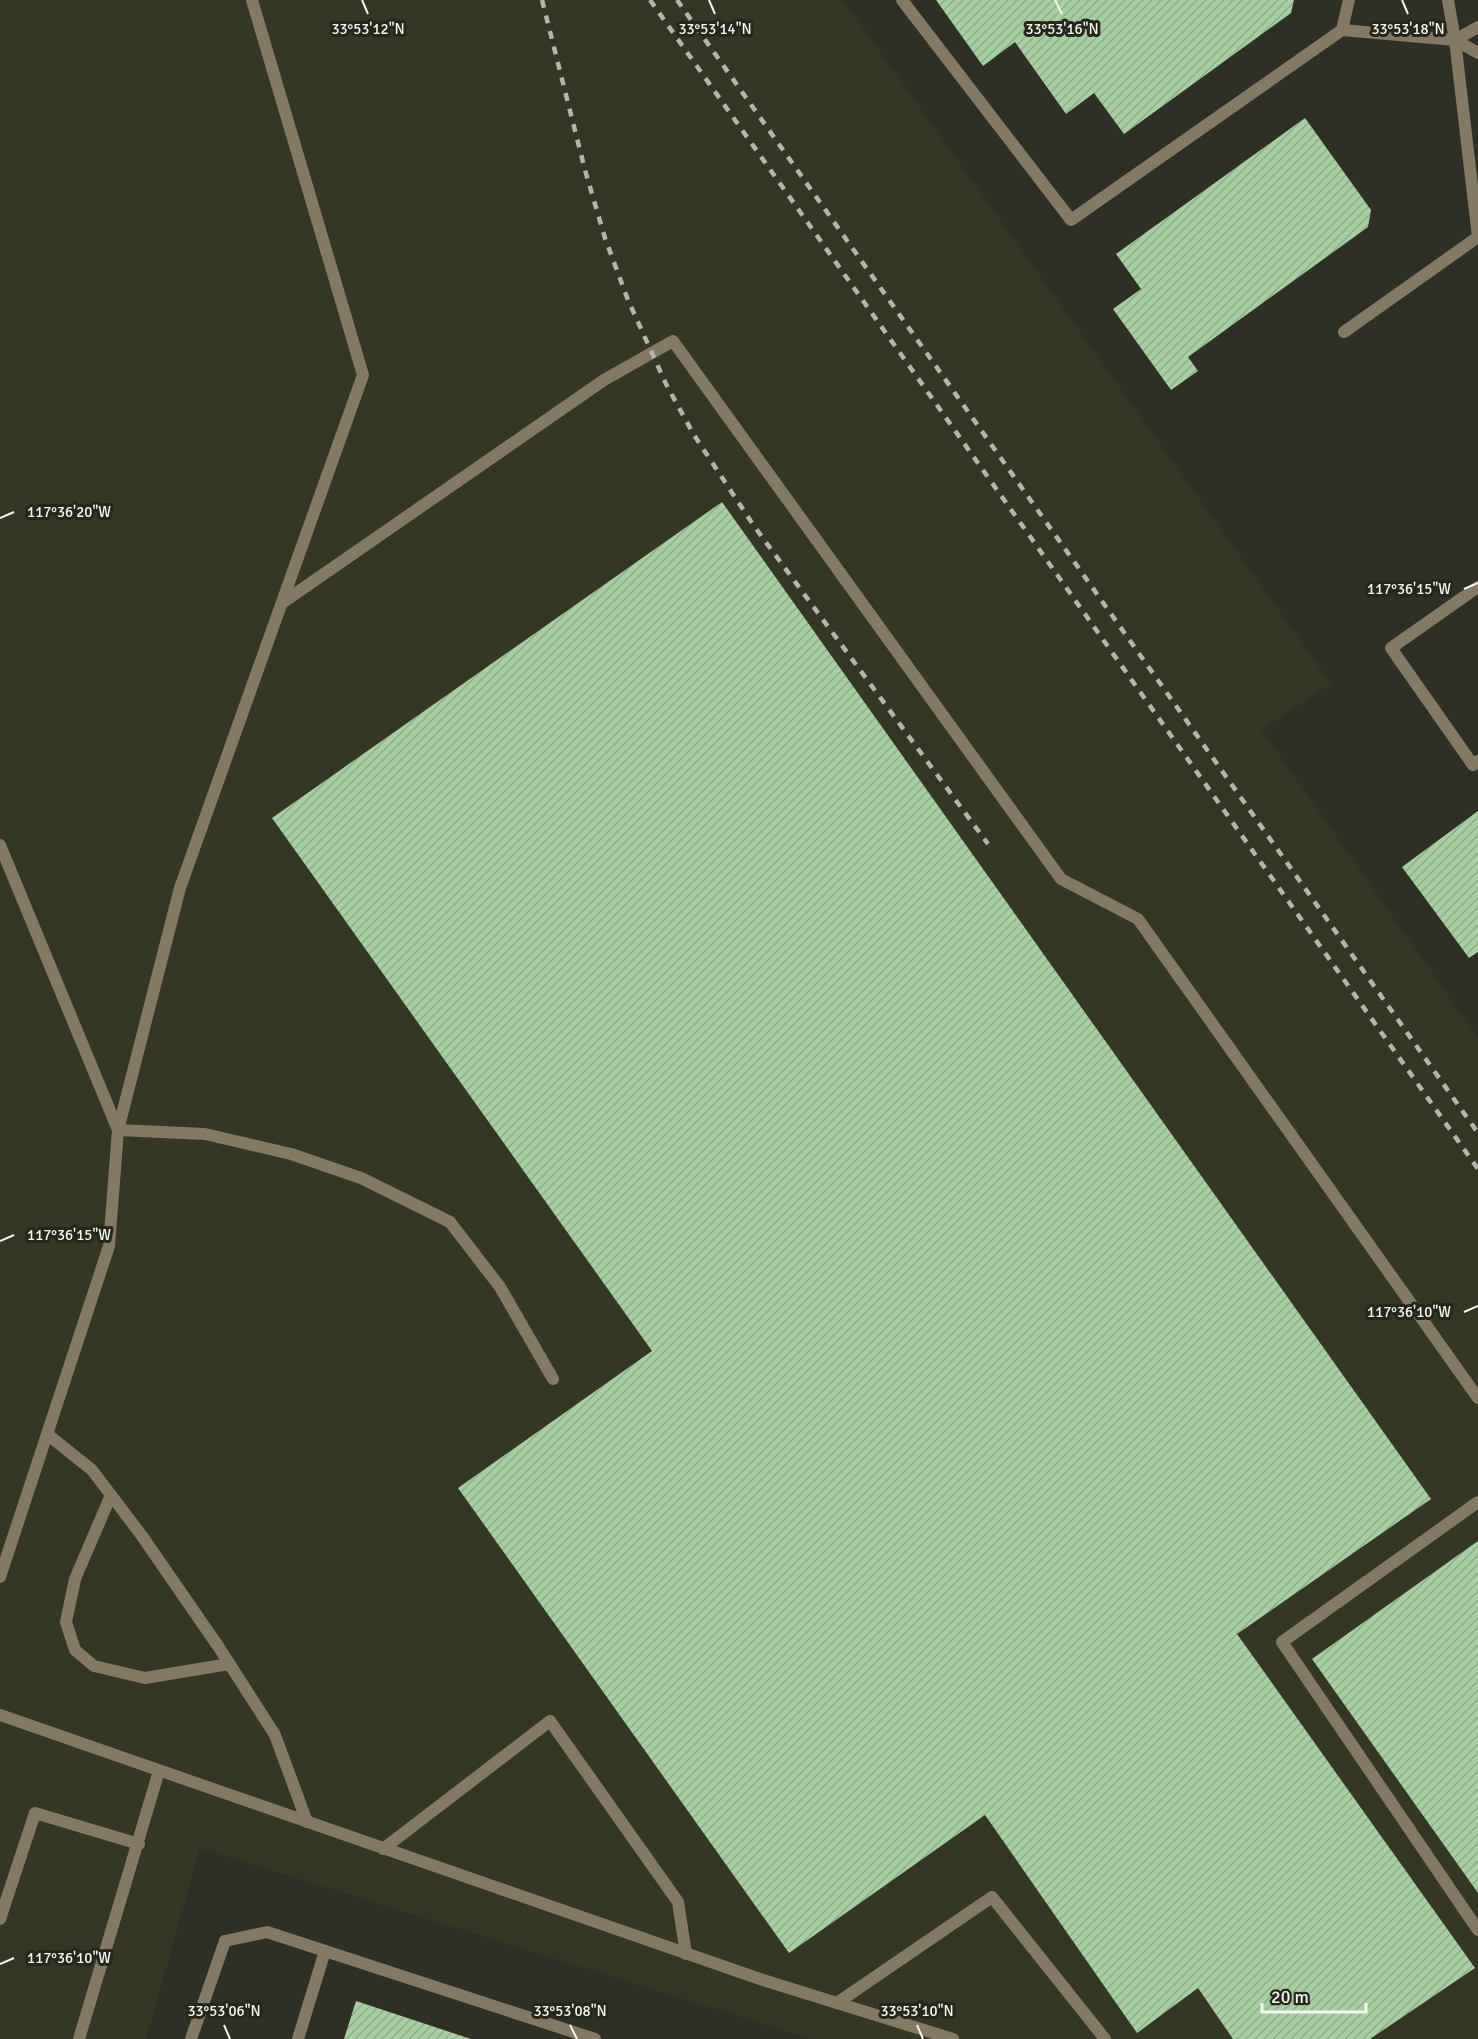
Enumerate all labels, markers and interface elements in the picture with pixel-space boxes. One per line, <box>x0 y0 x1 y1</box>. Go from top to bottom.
text: 33°53'12"N <box>331 20 405 38</box>
text: 33°53'14"N <box>678 20 752 38</box>
text: 33°53'16"N <box>1025 20 1099 38</box>
text: 33°53'18"N <box>1371 20 1445 38</box>
text: 117°36'20"W <box>27 503 111 521</box>
text: 117°36'15"W <box>1367 580 1451 598</box>
text: 117°36'15"W <box>27 1226 111 1244</box>
text: 117°36'10"W <box>1367 1303 1451 1321</box>
text: 117°36'10"W <box>27 1949 111 1967</box>
scale bar <box>1262 1976 1366 2014</box>
text: 20 m <box>1271 1986 1309 2008</box>
text: 33°53'06"N <box>187 2002 261 2020</box>
text: 33°53'08"N <box>533 2002 607 2020</box>
text: 33°53'10"N <box>880 2002 954 2020</box>

